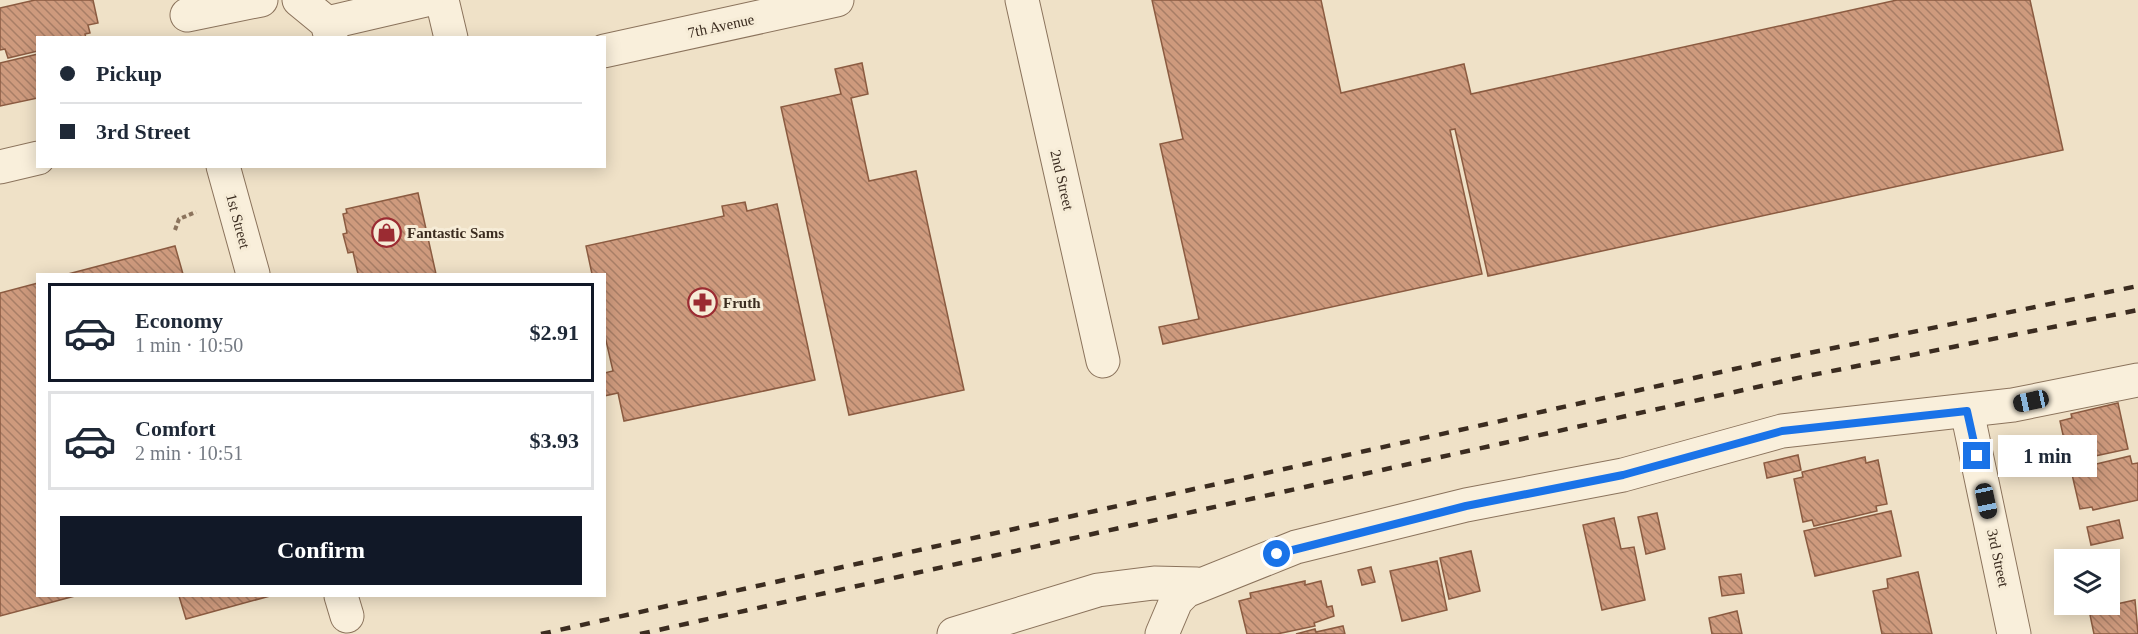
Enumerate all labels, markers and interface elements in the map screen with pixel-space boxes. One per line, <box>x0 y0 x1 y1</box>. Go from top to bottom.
street label: 7th Avenue <box>686 11 756 41</box>
text: Pickup <box>96 61 162 86</box>
text: 3rd Street <box>96 119 190 144</box>
street label: 2nd Street <box>1047 148 1077 212</box>
street label: 1st Street <box>223 192 253 251</box>
shop icon: Fantastic Sams <box>370 217 402 249</box>
place label: Fantastic Sams <box>407 225 504 241</box>
pharmacy icon: Fruth <box>686 287 718 319</box>
place label: Fruth <box>723 295 761 311</box>
icon: car <box>63 306 117 360</box>
text: Economy <box>135 308 223 333</box>
text: $2.91 <box>530 320 579 345</box>
text: 1 min · 10:50 <box>135 334 243 356</box>
car <box>2012 388 2050 414</box>
icon: car <box>63 414 117 468</box>
text: Comfort <box>135 416 216 441</box>
text: $3.93 <box>530 428 579 453</box>
callout: 1 min <box>1998 435 2097 477</box>
text: 2 min · 10:51 <box>135 442 243 464</box>
route end <box>1963 442 1990 469</box>
text: 1 min <box>2023 445 2072 467</box>
car <box>1973 482 1999 520</box>
button: Confirm <box>60 516 582 585</box>
street label: 3rd Street <box>1984 528 2012 589</box>
route start <box>1263 540 1290 567</box>
map controls <box>2054 549 2120 615</box>
button: layers <box>2054 549 2120 615</box>

